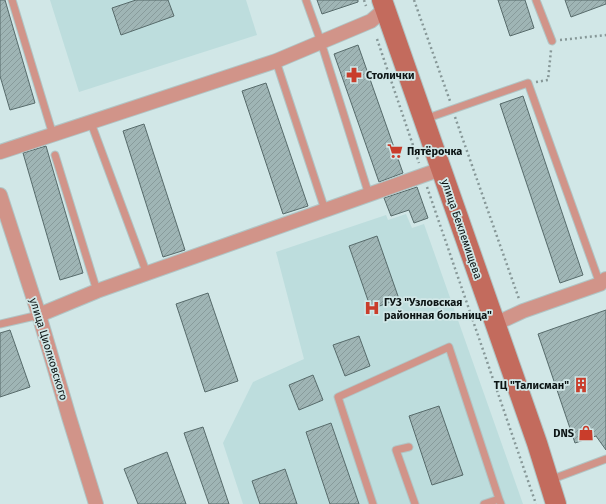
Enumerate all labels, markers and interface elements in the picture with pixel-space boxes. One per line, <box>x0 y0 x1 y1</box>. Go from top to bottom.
pharmacy icon: Столички <box>345 66 363 84</box>
place label: Столички <box>366 69 414 82</box>
supermarket icon: Пятёрочка <box>386 142 404 160</box>
place label: Пятёрочка <box>407 145 462 158</box>
street label: улица Беклемищева <box>438 178 485 281</box>
street label: улица Циолковского <box>27 296 70 402</box>
place label: ГУЗ "Узловская районная больница" <box>384 296 492 322</box>
hospital icon: ГУЗ "Узловская районная больница" <box>363 299 381 317</box>
building icon: ТЦ "Талисман" <box>572 376 590 394</box>
place label: ТЦ "Талисман" <box>494 379 569 392</box>
shop icon: DNS <box>577 424 595 442</box>
place label: DNS <box>553 427 575 440</box>

